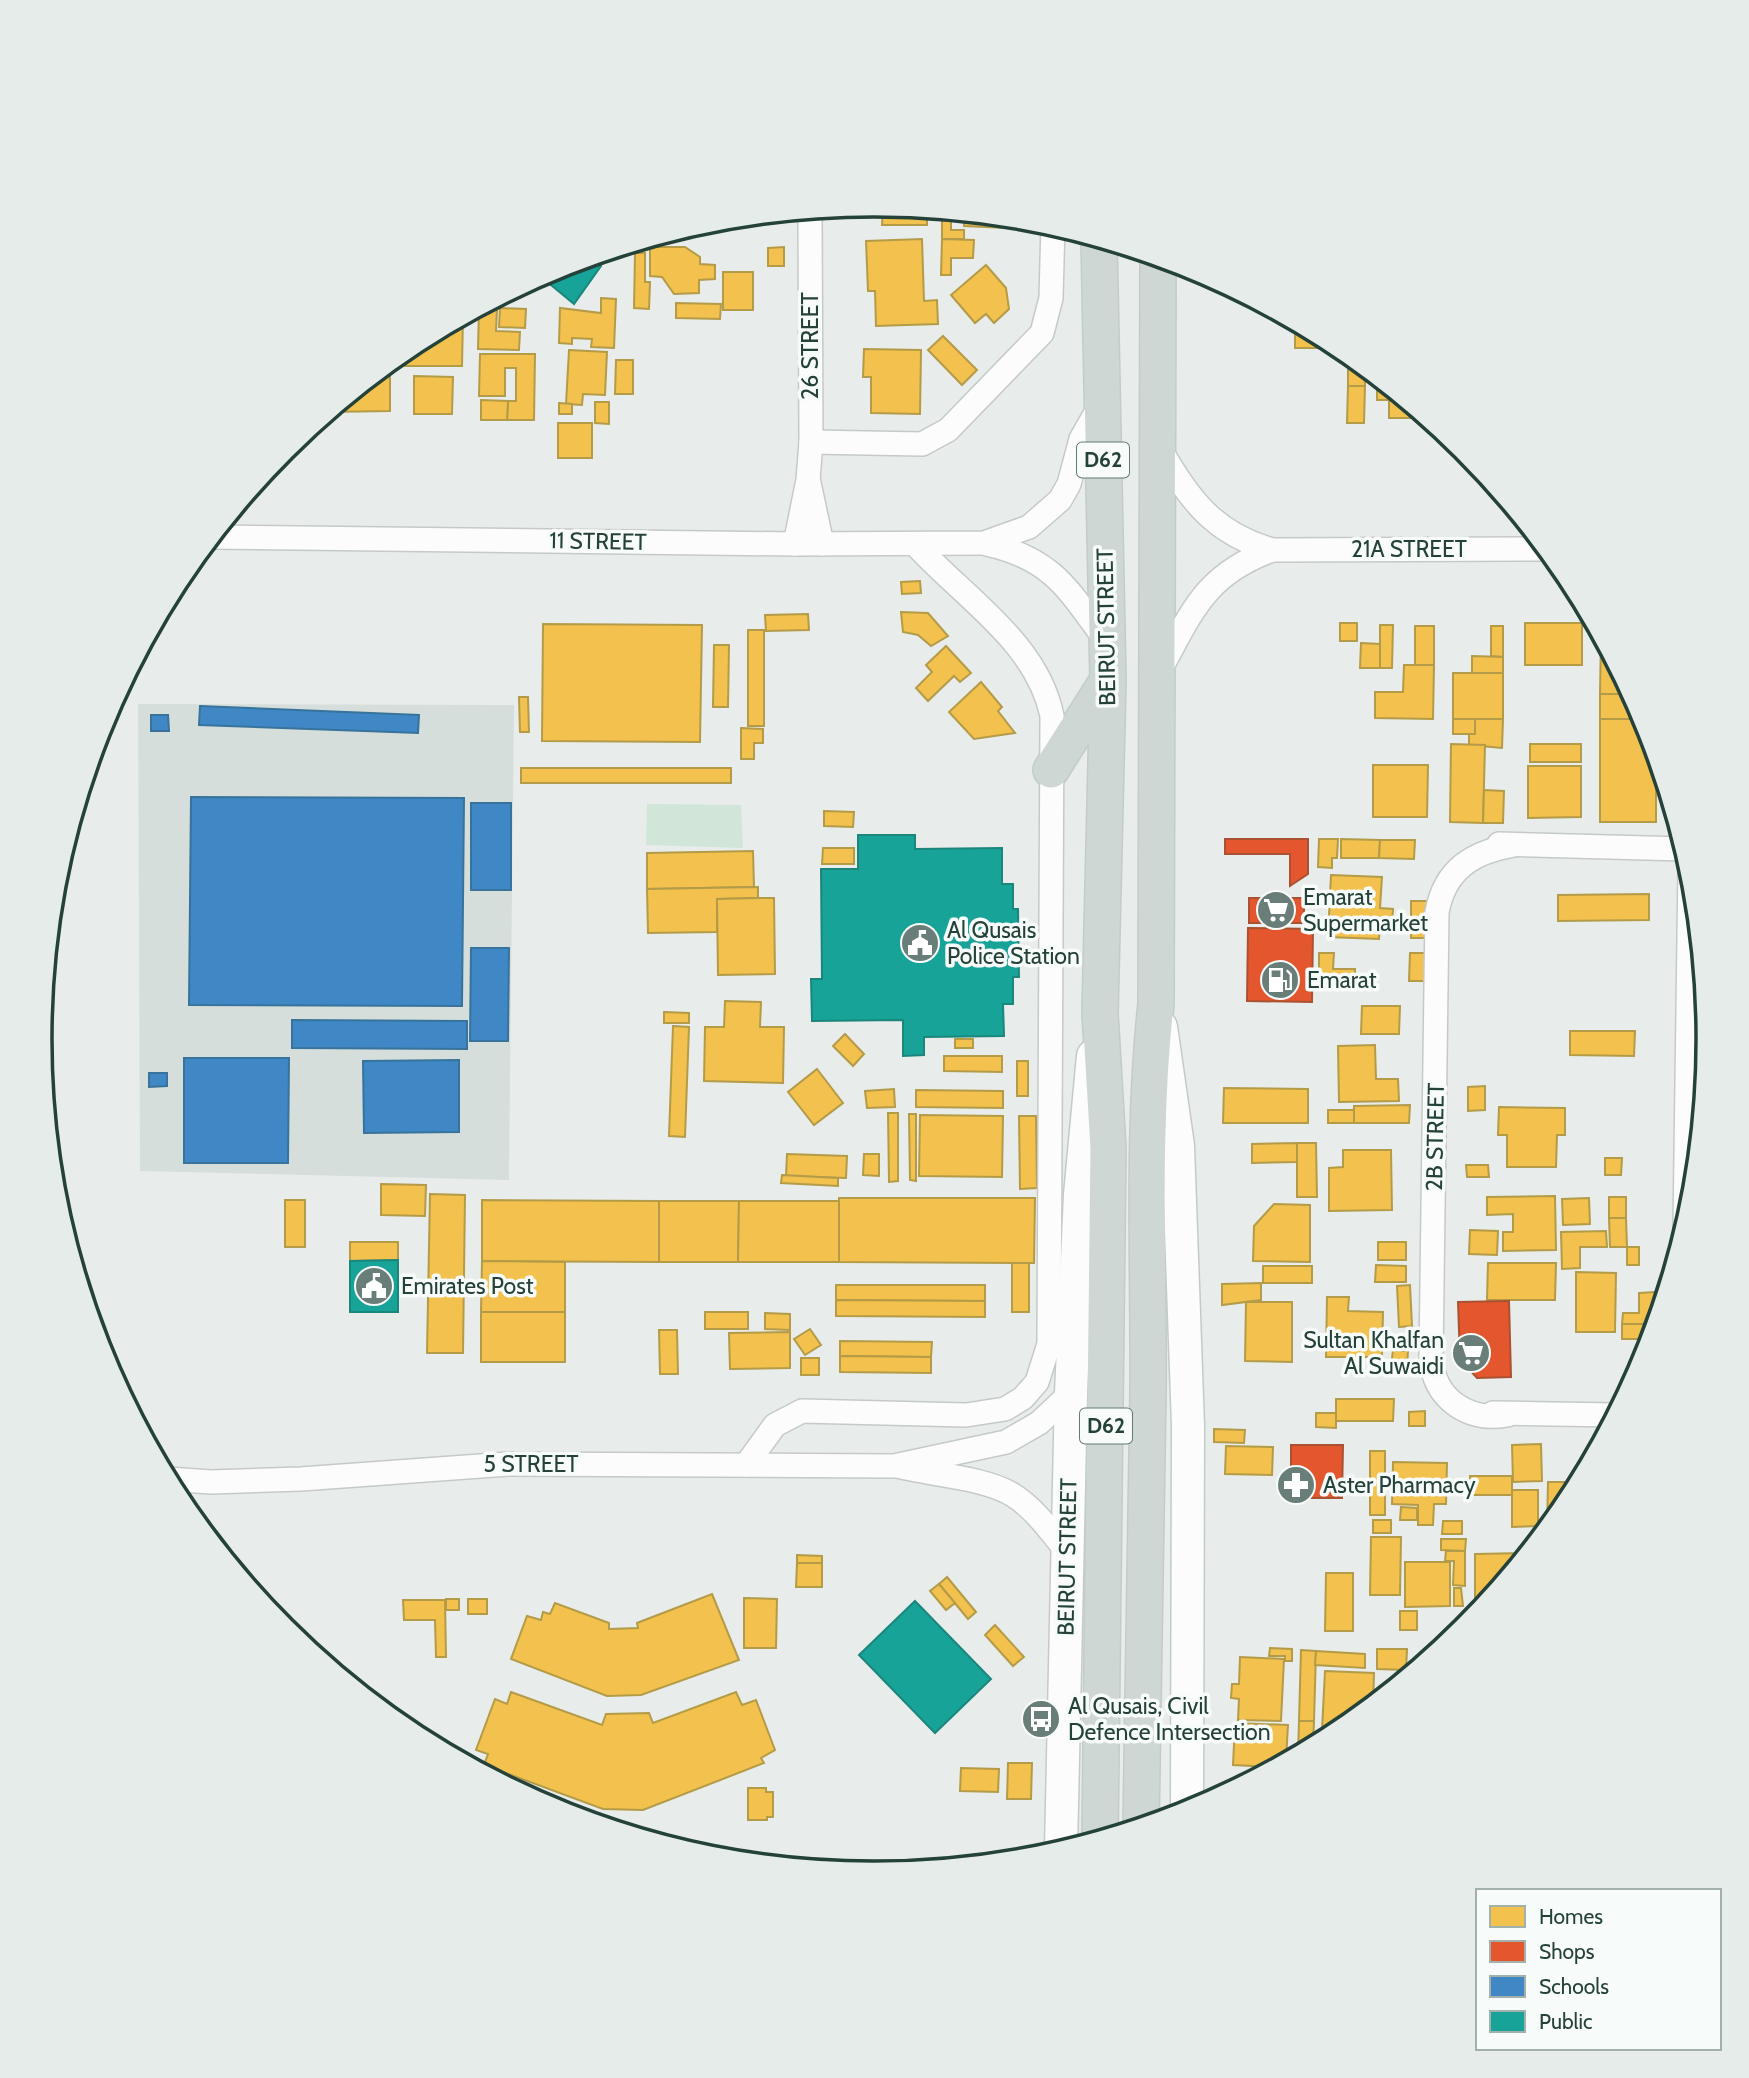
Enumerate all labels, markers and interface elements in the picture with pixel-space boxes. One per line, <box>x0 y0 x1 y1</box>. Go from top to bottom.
street label: 26 STREET <box>796 292 824 400</box>
road number: D62 <box>1077 442 1129 477</box>
street label: 11 STREET <box>549 526 647 556</box>
street label: 21A STREET <box>1351 535 1467 563</box>
street label: BEIRUT STREET <box>1091 548 1121 706</box>
place label: Emarat Supermarket <box>1303 883 1428 937</box>
supermarket icon: Emarat Supermarket <box>1255 889 1297 931</box>
place label: Al Qusais Police Station <box>947 916 1080 970</box>
public building icon: Al Qusais Police Station <box>899 922 941 964</box>
fuel station icon: Emarat <box>1259 959 1301 1001</box>
place label: Emarat <box>1307 966 1377 994</box>
street label: 2B STREET <box>1420 1083 1450 1191</box>
public building icon: Emirates Post <box>353 1265 395 1307</box>
place label: Emirates Post <box>401 1272 534 1300</box>
place label: Sultan Khalfan Al Suwaidi <box>1303 1326 1444 1380</box>
supermarket icon: Sultan Khalfan Al Suwaidi <box>1450 1332 1492 1374</box>
road number: D62 <box>1080 1408 1132 1444</box>
street label: 5 STREET <box>484 1450 578 1478</box>
pharmacy icon: Aster Pharmacy <box>1275 1464 1317 1506</box>
place label: Aster Pharmacy <box>1323 1471 1476 1499</box>
street label: BEIRUT STREET <box>1052 1478 1082 1636</box>
place label: Al Qusais, Civil Defence Intersection <box>1068 1692 1271 1746</box>
bus stop icon: Al Qusais, Civil Defence Intersection <box>1020 1698 1062 1740</box>
legend <box>1476 1889 1721 2050</box>
text: Homes <box>1539 1904 1603 1929</box>
text: Shops <box>1539 1939 1595 1964</box>
text: Schools <box>1539 1974 1609 1999</box>
text: Public <box>1539 2009 1593 2034</box>

